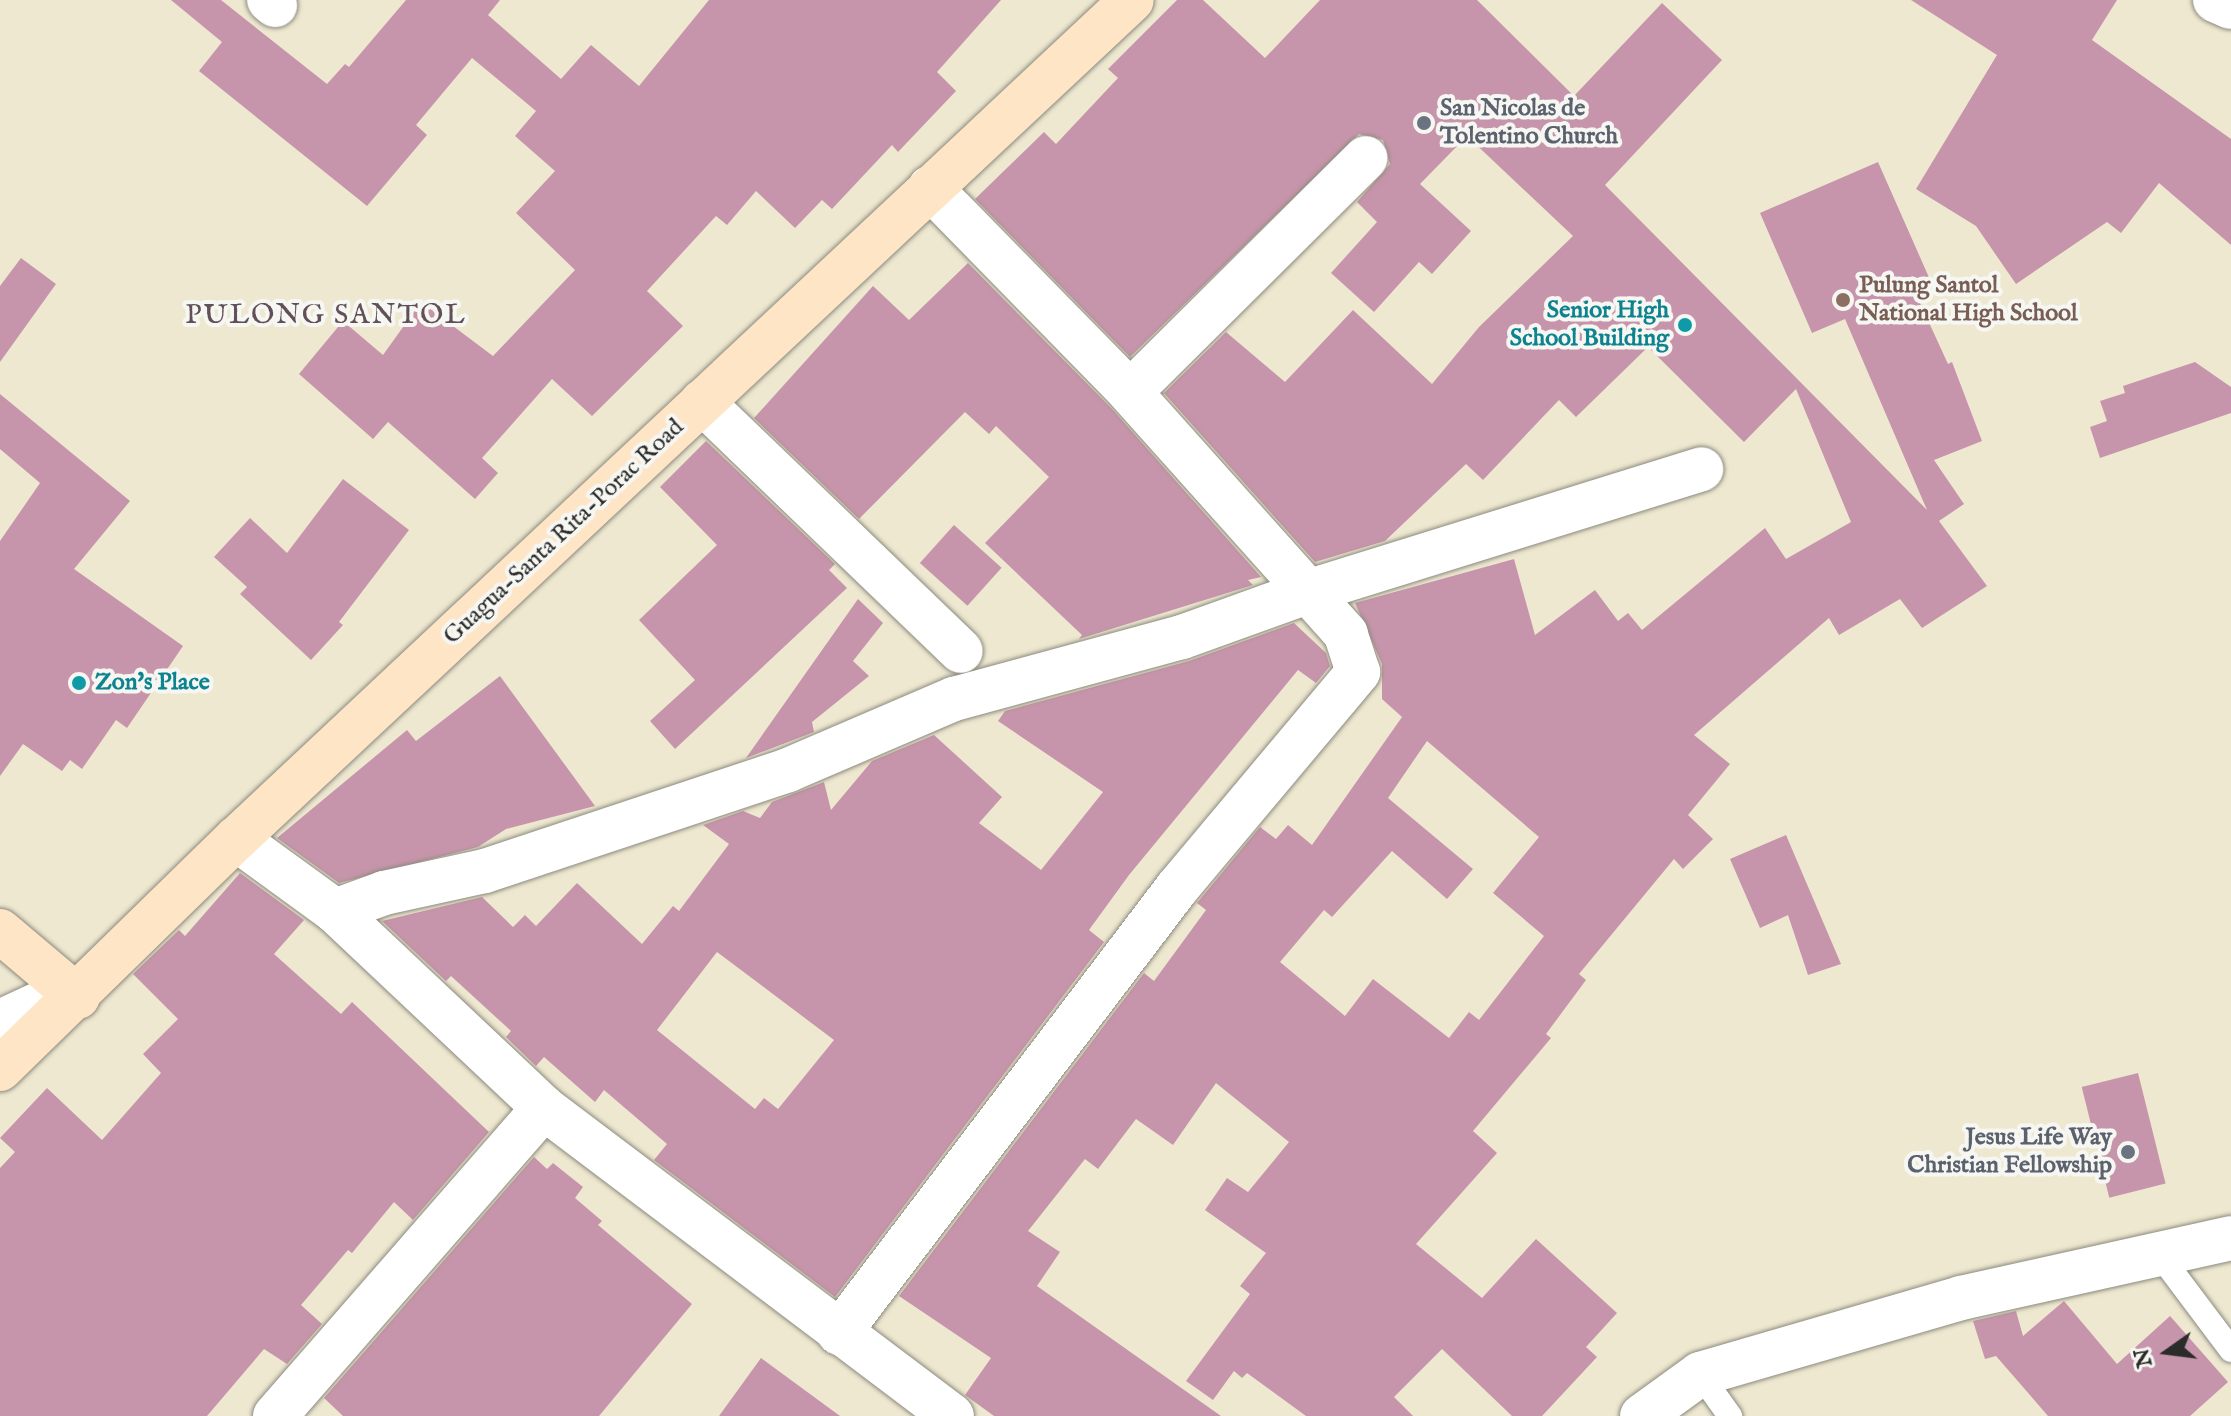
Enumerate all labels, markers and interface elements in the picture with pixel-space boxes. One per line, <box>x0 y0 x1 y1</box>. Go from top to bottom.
place label: San Nicolas de Tolentino Church <box>1440 95 1618 151</box>
marker: San Nicolas de Tolentino Church <box>1415 114 1433 132</box>
place label: Pulung Santol National High School <box>1859 272 2078 328</box>
marker: Pulung Santol National High School <box>1834 291 1852 309</box>
place label: Senior High School Building <box>1510 297 1669 353</box>
district label: PULONG SANTOL <box>185 299 467 333</box>
marker: Senior High School Building <box>1676 316 1694 334</box>
street label: Guagua-Santa Rita-Porac Road <box>438 413 690 651</box>
place label: Zon's Place <box>95 669 210 697</box>
marker: Zon's Place <box>70 674 88 692</box>
place label: Jesus Life Way Christian Fellowship <box>1907 1124 2112 1180</box>
marker: Jesus Life Way Christian Fellowship <box>2119 1143 2137 1161</box>
north arrow <box>2127 1312 2207 1392</box>
text: N <box>2128 1345 2160 1370</box>

